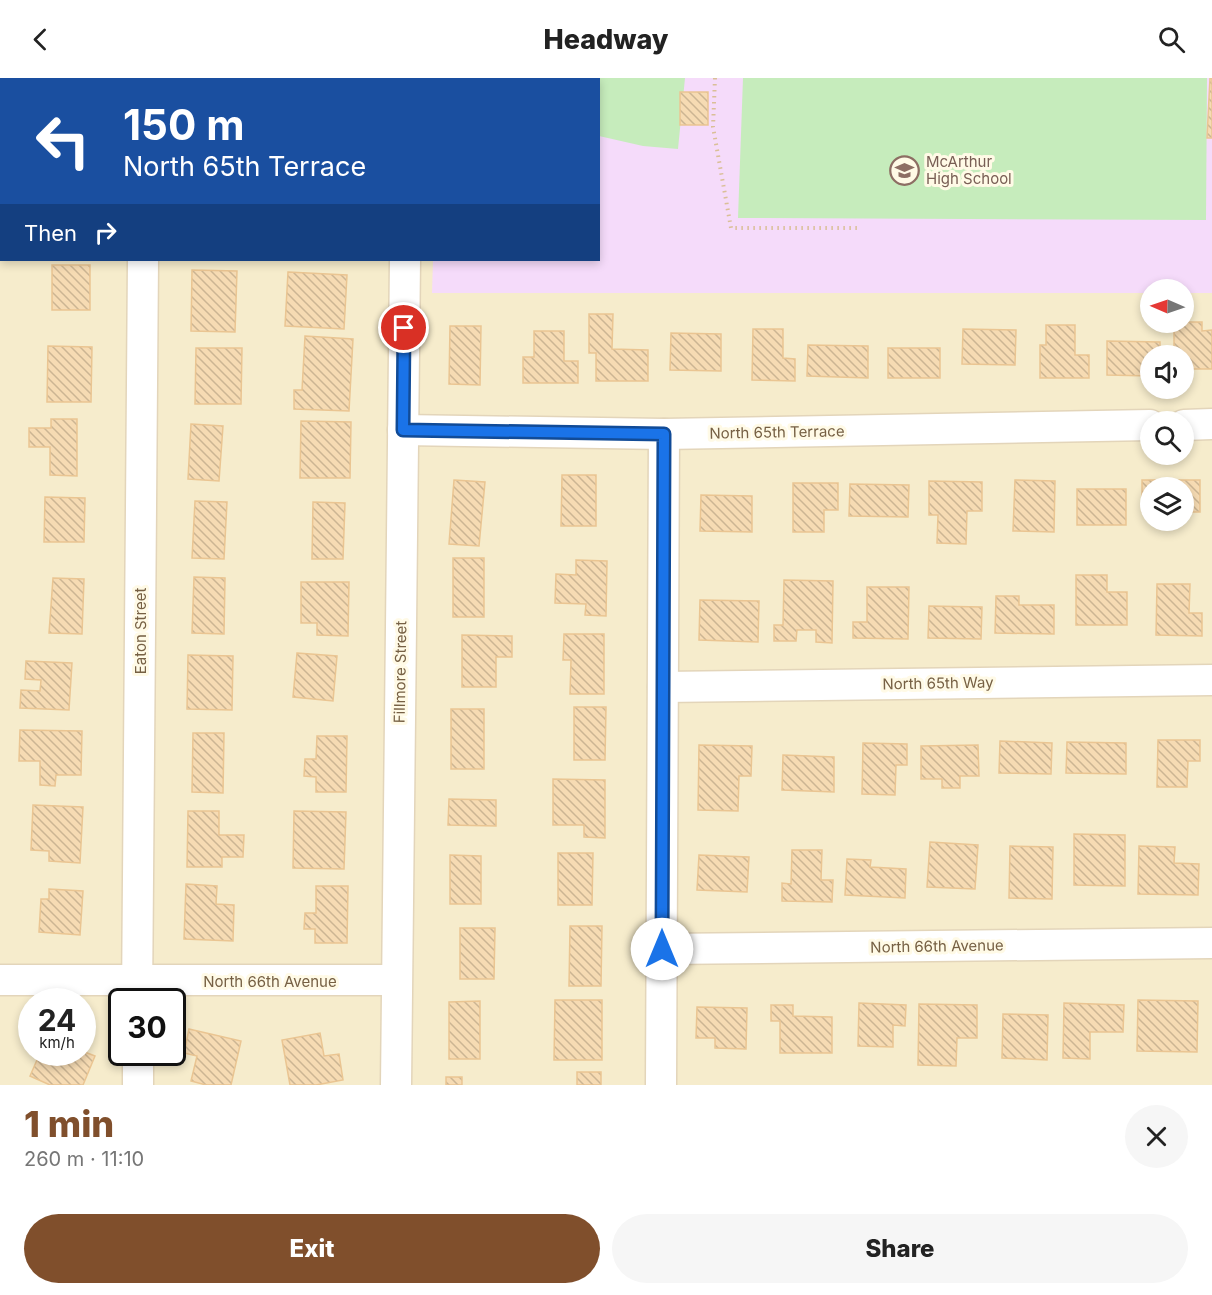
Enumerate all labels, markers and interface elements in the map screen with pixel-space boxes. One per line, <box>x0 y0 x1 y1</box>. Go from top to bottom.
icon: back <box>24 23 57 56</box>
text: Headway <box>543 23 669 56</box>
icon: search <box>1155 23 1188 56</box>
text: 150 m <box>123 99 245 150</box>
icon: left <box>24 102 102 180</box>
text: North 65th Terrace <box>123 150 366 183</box>
place label: McArthur High School <box>926 152 1012 188</box>
school or university icon: McArthur High School <box>889 154 921 186</box>
icon: right <box>89 216 122 249</box>
text: Then <box>24 220 77 246</box>
north arrow <box>1140 279 1194 333</box>
map controls <box>1140 279 1194 531</box>
pin <box>378 302 429 353</box>
icon: arrive <box>387 311 420 344</box>
button: sound <box>1140 345 1194 399</box>
button: search <box>1140 411 1194 465</box>
street label: North 65th Terrace <box>709 421 845 443</box>
button: layers <box>1140 477 1194 531</box>
street label: Eaton Street <box>131 588 150 674</box>
street label: Fillmore Street <box>390 620 410 723</box>
street label: North 65th Way <box>882 673 994 693</box>
position arrow <box>630 917 694 981</box>
street label: North 66th Avenue <box>870 935 1004 957</box>
street label: North 66th Avenue <box>203 972 337 991</box>
speed limit sign: 30 <box>108 988 186 1066</box>
text: 24 <box>38 1002 76 1038</box>
text: km/h <box>39 1033 75 1052</box>
text: 1 min <box>24 1102 114 1146</box>
button: close <box>1125 1105 1188 1168</box>
text: 260 m · 11:10 <box>24 1147 144 1171</box>
button: Exit <box>24 1214 600 1283</box>
button: Share <box>612 1214 1188 1283</box>

